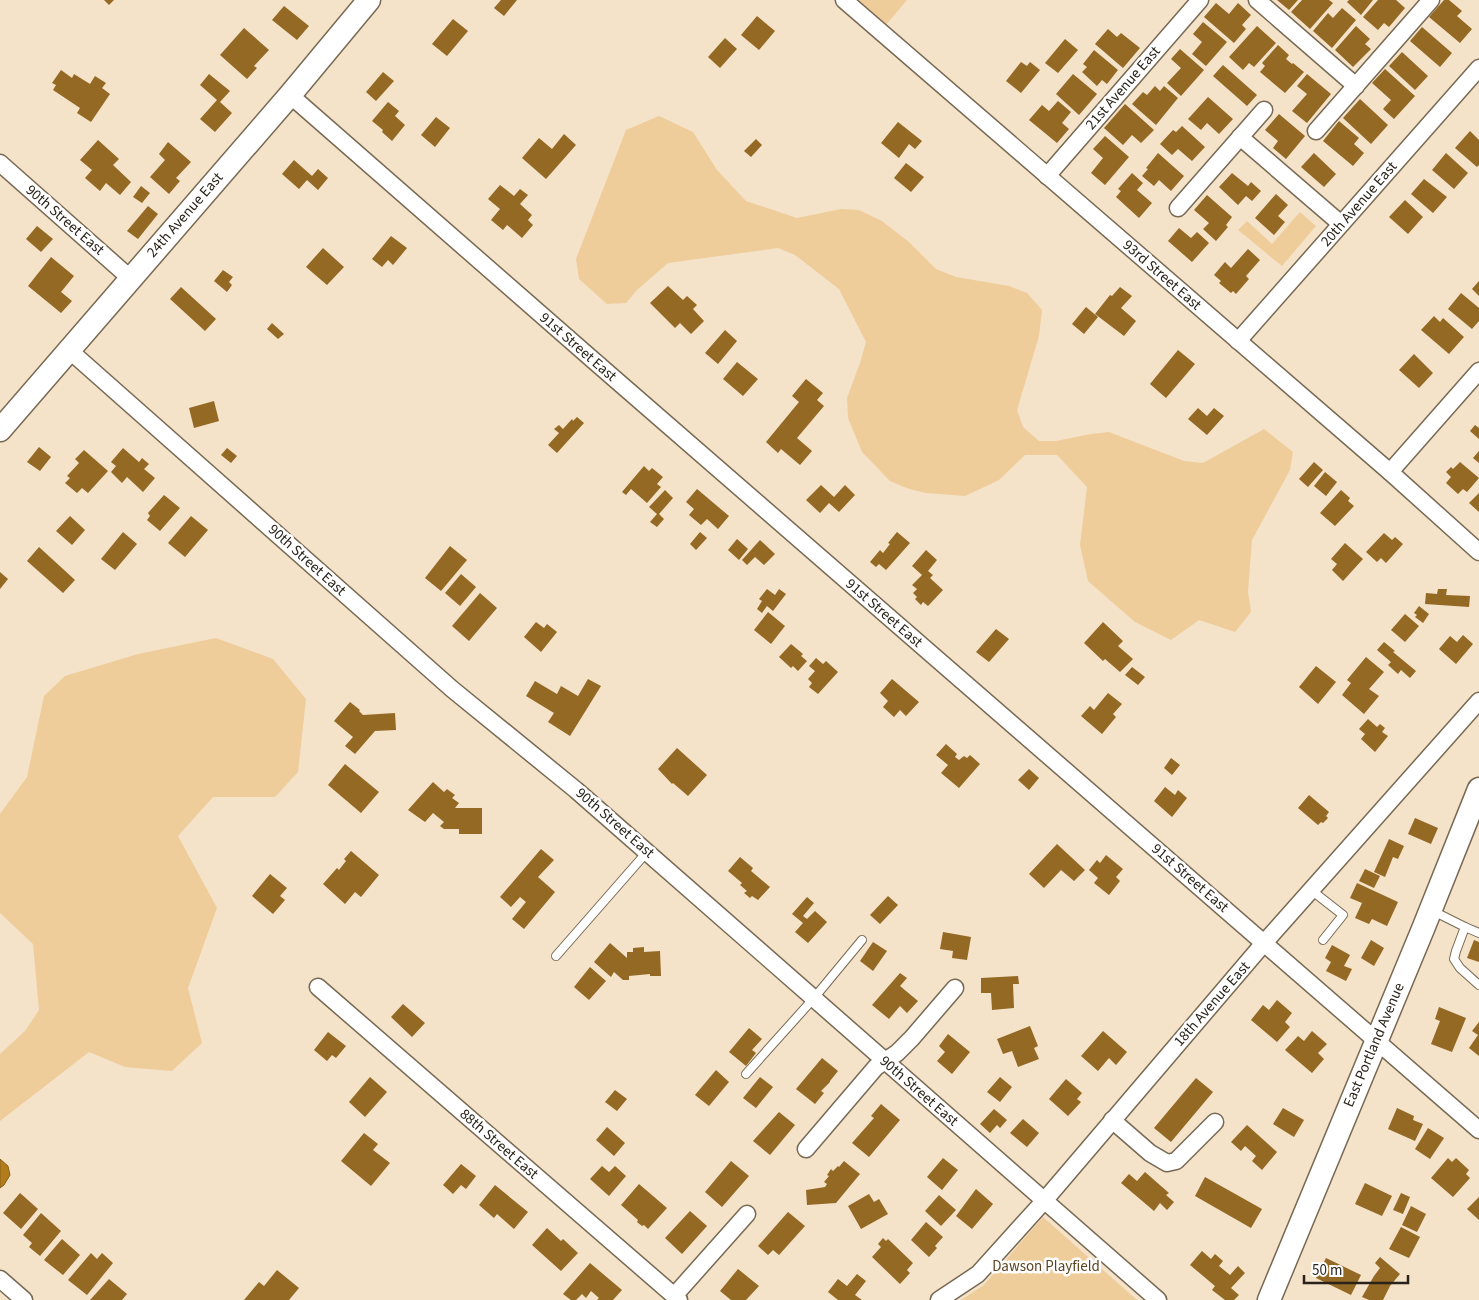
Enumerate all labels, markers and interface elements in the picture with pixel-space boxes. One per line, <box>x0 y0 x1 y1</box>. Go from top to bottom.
street label: 21st Avenue East <box>1081 42 1165 134</box>
street label: 20th Avenue East <box>1316 157 1402 251</box>
street label: 24th Avenue East <box>142 168 228 262</box>
street label: 90th Street East <box>21 180 109 260</box>
street label: 93rd Street East <box>1118 235 1206 315</box>
street label: 91st Street East <box>535 308 621 386</box>
street label: 90th Street East <box>263 519 351 601</box>
street label: 91st Street East <box>841 574 927 652</box>
street label: 90th Street East <box>571 783 659 863</box>
street label: 91st Street East <box>1147 839 1233 917</box>
street label: 18th Avenue East <box>1169 957 1255 1051</box>
street label: East Portland Avenue <box>1338 980 1410 1110</box>
street label: 90th Street East <box>875 1051 963 1131</box>
street label: 88th Street East <box>455 1104 543 1184</box>
scale bar <box>1304 1252 1408 1284</box>
park label: Dawson Playfield <box>992 1256 1100 1277</box>
text: 50 m <box>1312 1260 1342 1281</box>

